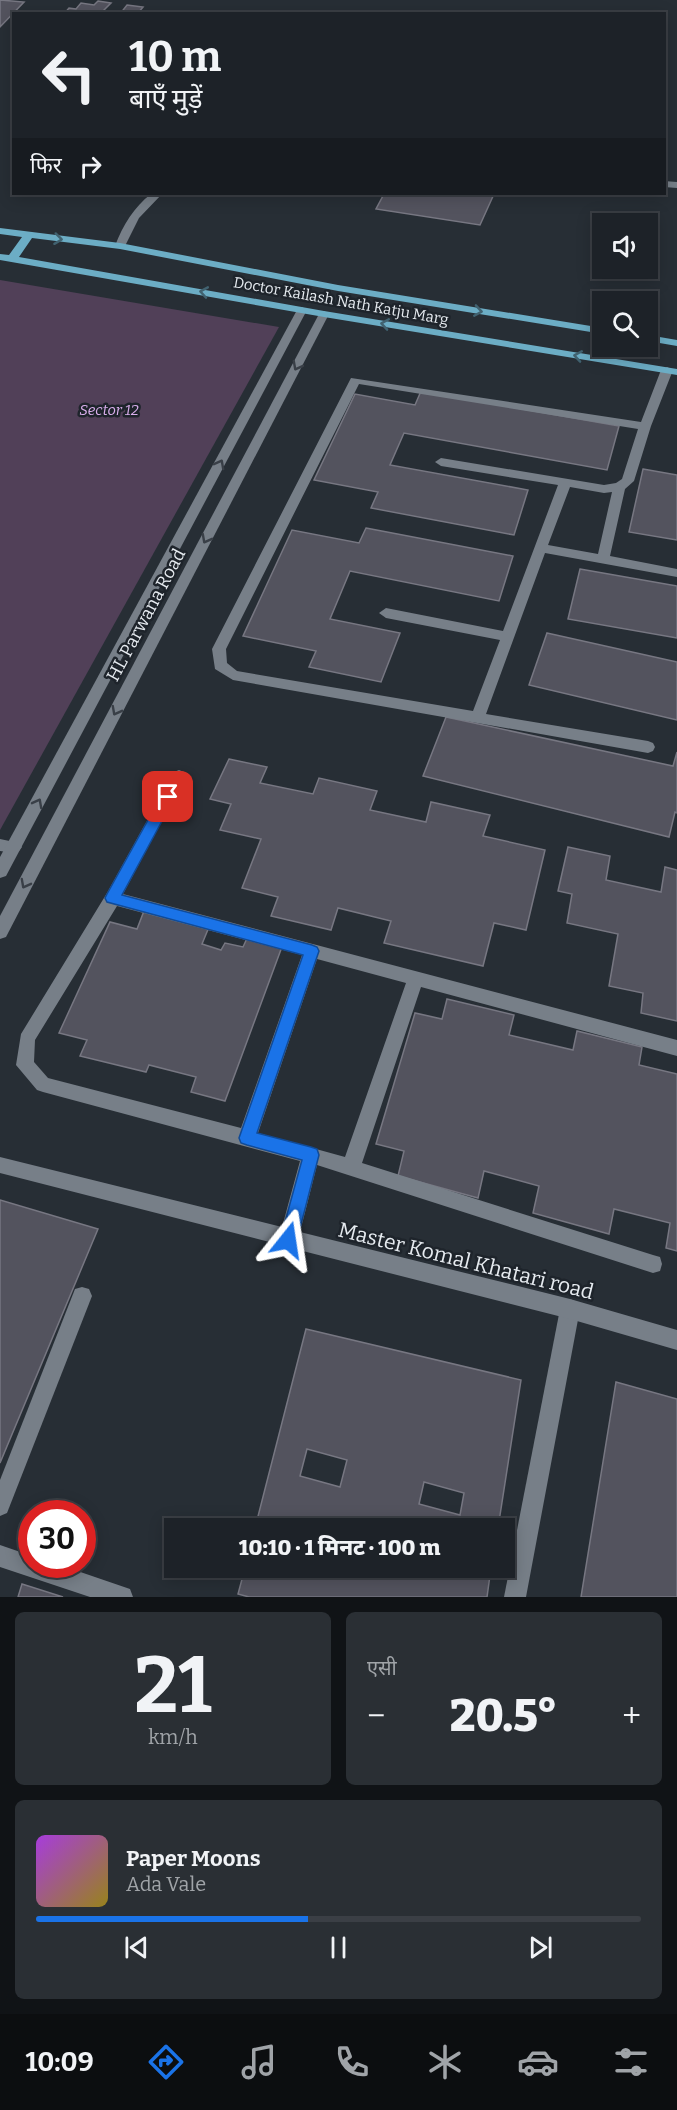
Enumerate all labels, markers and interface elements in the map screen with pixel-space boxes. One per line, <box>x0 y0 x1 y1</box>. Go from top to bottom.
text: 10 m <box>129 32 221 82</box>
icon: left <box>30 36 108 114</box>
text: बाएँ मुड़ें <box>129 83 202 115</box>
icon: right <box>74 150 107 183</box>
text: फिर <box>30 152 62 179</box>
map controls <box>592 213 658 357</box>
button: sound <box>592 213 658 279</box>
one-way arrow <box>53 232 63 244</box>
street label: Doctor Kailash Nath Katju Marg <box>232 273 450 329</box>
one-way arrow <box>199 287 209 299</box>
button: search <box>592 291 658 357</box>
one-way arrow <box>473 304 482 316</box>
one-way arrow <box>381 319 390 331</box>
one-way arrow <box>573 350 582 362</box>
one-way arrow <box>292 360 304 371</box>
park label: Sector 12 <box>79 401 139 419</box>
one-way arrow <box>213 460 224 471</box>
one-way arrow <box>202 532 213 543</box>
street label: HL Parwana Road <box>102 545 190 685</box>
one-way arrow <box>111 705 123 716</box>
pin <box>142 771 193 822</box>
icon: arrive <box>151 780 184 813</box>
one-way arrow <box>31 798 42 809</box>
one-way arrow <box>21 878 32 888</box>
position arrow <box>256 1208 320 1272</box>
street label: Master Komal Khatari road <box>335 1217 597 1305</box>
speed limit sign: 30 <box>18 1500 96 1578</box>
text: 10:10 · 1 मिनट · 100 m <box>239 1534 440 1561</box>
text: 21 <box>134 1639 212 1733</box>
text: एसी <box>367 1656 397 1680</box>
text: 20.5° <box>450 1689 558 1743</box>
text: − <box>367 1696 385 1736</box>
text: + <box>622 1696 641 1736</box>
text: km/h <box>148 1725 198 1749</box>
text: Paper Moons <box>126 1845 261 1872</box>
text: Ada Vale <box>126 1872 206 1896</box>
icon: previous <box>120 1931 153 1964</box>
icon: pause <box>322 1931 355 1964</box>
icon: next <box>524 1931 557 1964</box>
icon: directions <box>145 2041 187 2083</box>
icon: music <box>238 2041 280 2083</box>
icon: phone <box>331 2041 373 2083</box>
icon: climate <box>424 2041 466 2083</box>
icon: car <box>517 2041 559 2083</box>
icon: filters <box>610 2041 652 2083</box>
text: 10:09 <box>25 2046 94 2078</box>

